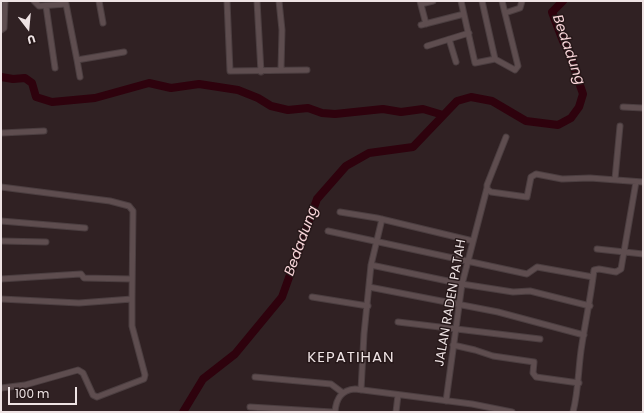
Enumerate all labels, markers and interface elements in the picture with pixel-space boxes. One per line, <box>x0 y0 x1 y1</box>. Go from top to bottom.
north arrow <box>8 8 48 48</box>
water label: Bedadung <box>548 13 588 87</box>
text: U <box>25 31 37 48</box>
water label: Bedadung <box>282 204 322 278</box>
street label: JALAN RADEN PATAH <box>432 238 470 368</box>
district label: KEPATIHAN <box>307 349 395 367</box>
scale bar <box>10 379 79 405</box>
text: 100 m <box>15 385 49 402</box>

